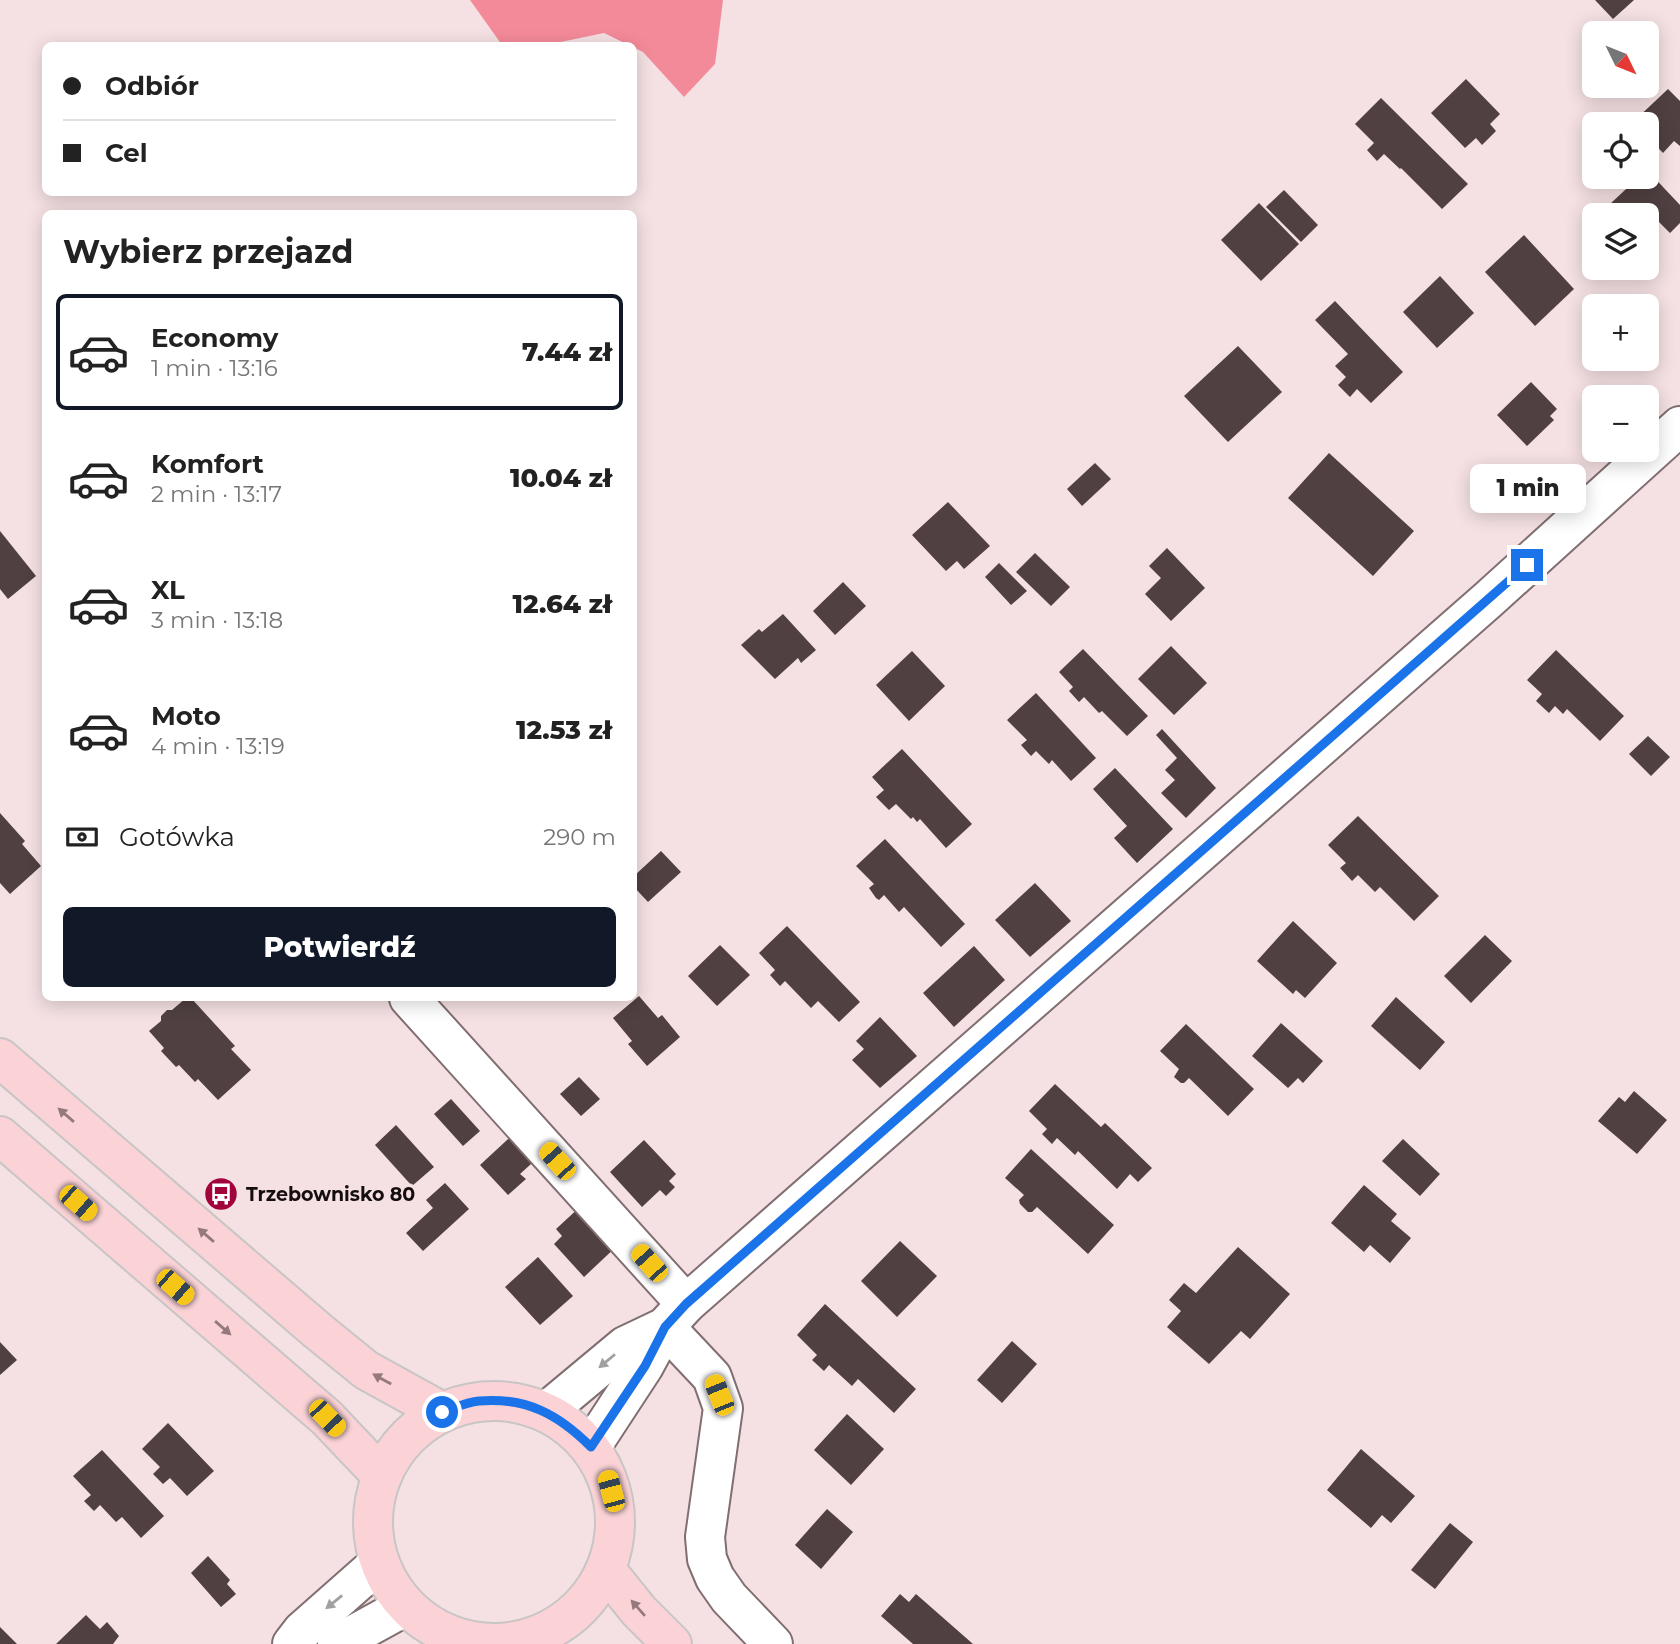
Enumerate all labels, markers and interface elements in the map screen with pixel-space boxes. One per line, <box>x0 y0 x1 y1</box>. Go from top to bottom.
north arrow <box>1582 21 1659 98</box>
map controls <box>1582 21 1659 462</box>
text: Odbiór <box>105 70 199 102</box>
button: locate <box>1582 112 1659 189</box>
text: Cel <box>105 137 148 169</box>
button: layers <box>1582 203 1659 280</box>
text: Wybierz przejazd <box>63 232 353 271</box>
button: + <box>1582 294 1659 371</box>
icon: car <box>67 321 130 384</box>
text: Economy <box>151 322 278 354</box>
text: 7.44 zł <box>522 336 612 368</box>
text: 1 min · 13:16 <box>151 354 278 382</box>
button: − <box>1582 385 1659 462</box>
icon: car <box>67 447 130 510</box>
text: Komfort <box>151 448 264 480</box>
text: 10.04 zł <box>510 462 612 494</box>
callout: 1 min <box>1469 463 1585 512</box>
text: 1 min <box>1496 474 1560 502</box>
text: 2 min · 13:17 <box>151 480 282 508</box>
route end <box>1511 549 1543 581</box>
icon: car <box>67 573 130 636</box>
text: XL <box>151 574 185 606</box>
text: 12.64 zł <box>513 588 612 620</box>
text: 3 min · 13:18 <box>151 606 283 634</box>
icon: car <box>67 699 130 762</box>
text: Moto <box>151 700 221 732</box>
text: 12.53 zł <box>516 714 612 746</box>
text: 4 min · 13:19 <box>151 732 285 760</box>
icon: cash <box>63 818 101 856</box>
text: Gotówka <box>119 821 235 853</box>
text: 290 m <box>543 823 616 851</box>
button: Potwierdź <box>63 907 616 987</box>
one-way arrow <box>57 1107 75 1123</box>
car <box>536 1138 579 1184</box>
bus stop icon: Trzebownisko 80 <box>202 1175 240 1213</box>
car <box>56 1181 101 1225</box>
place label: Trzebownisko 80 <box>246 1183 415 1206</box>
one-way arrow <box>197 1227 215 1243</box>
car <box>628 1240 671 1286</box>
car <box>153 1265 198 1309</box>
one-way arrow <box>214 1320 232 1336</box>
one-way arrow <box>598 1353 615 1368</box>
car <box>702 1372 737 1418</box>
one-way arrow <box>372 1373 392 1385</box>
car <box>305 1396 350 1440</box>
route start <box>426 1396 458 1428</box>
car <box>596 1468 627 1514</box>
one-way arrow <box>326 1595 344 1610</box>
one-way arrow <box>630 1600 646 1617</box>

